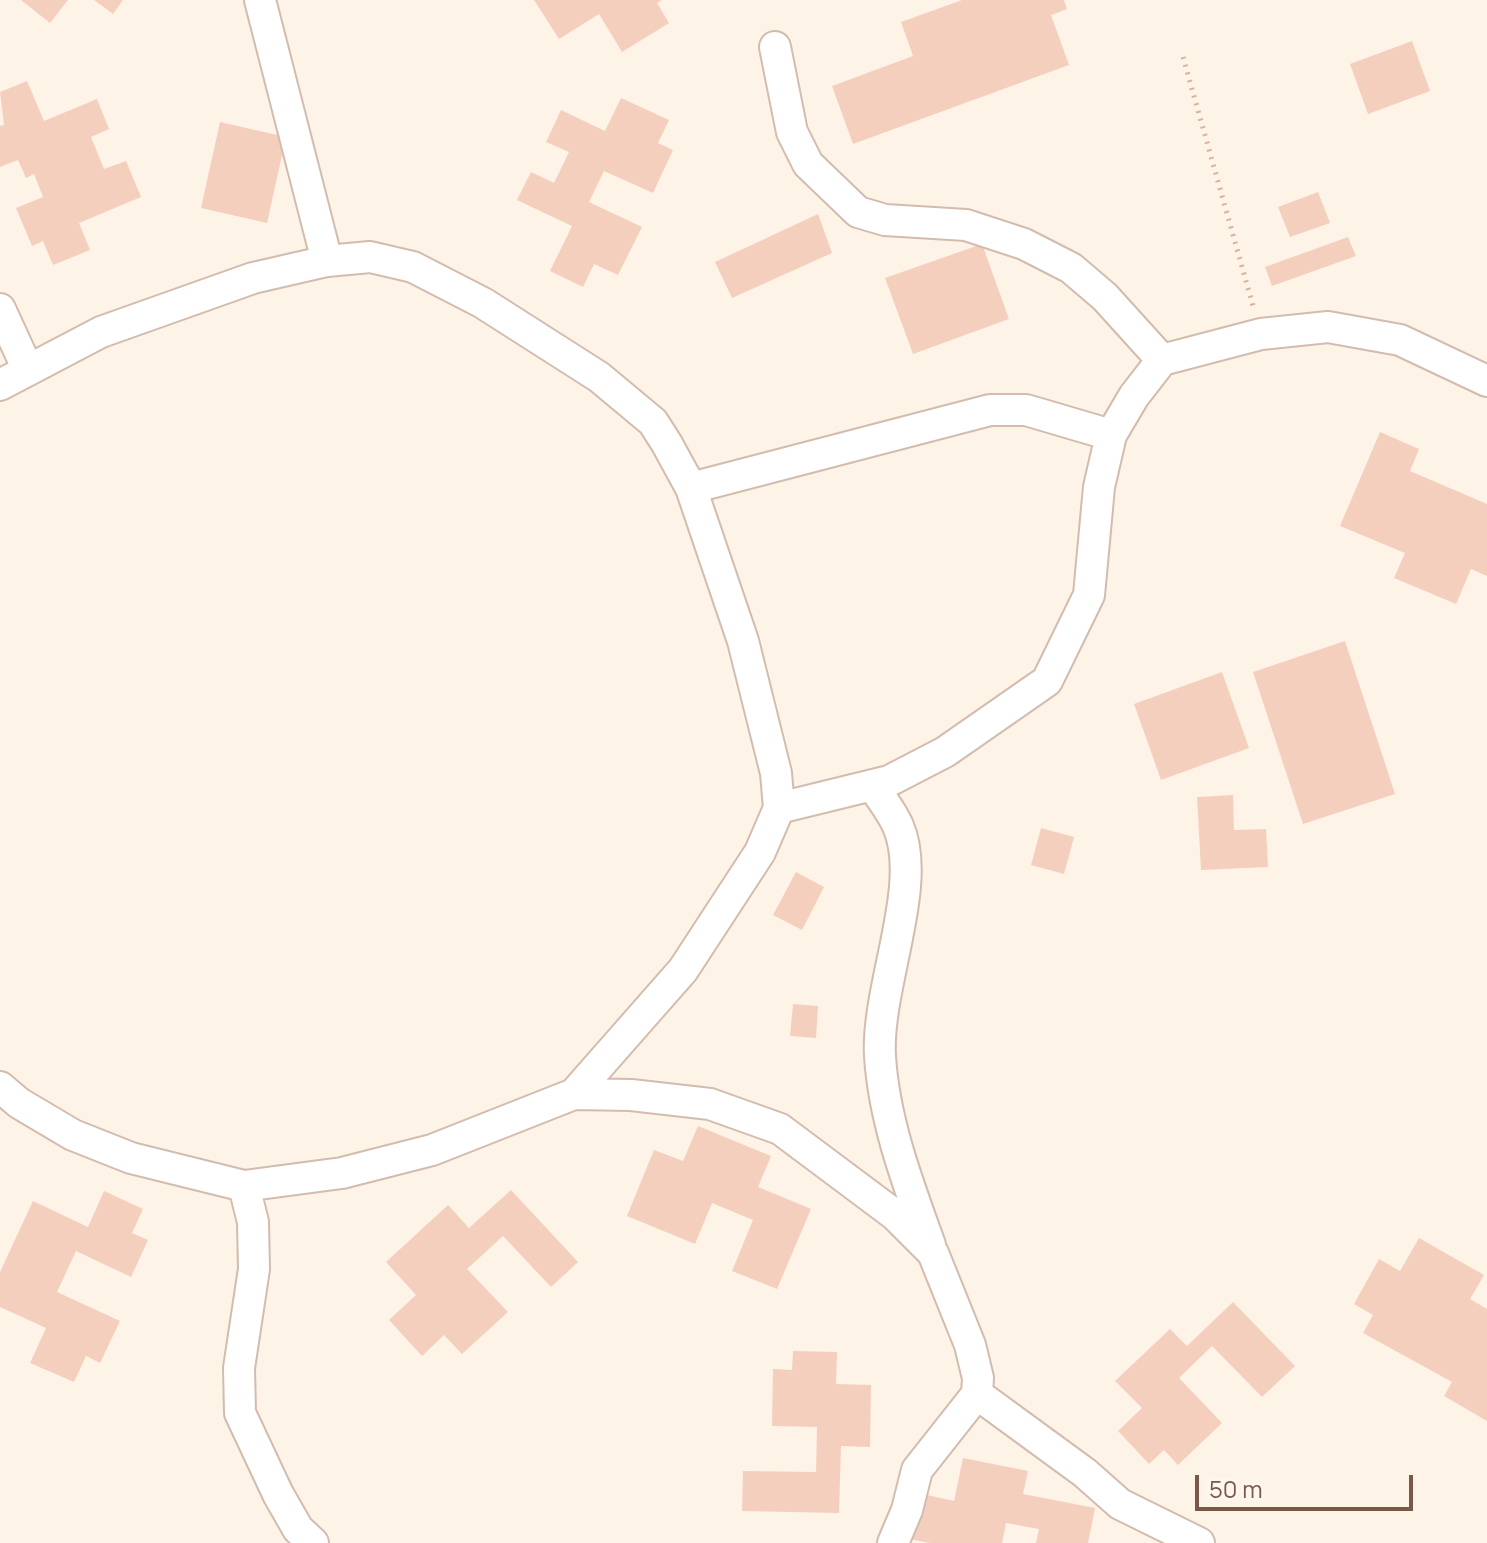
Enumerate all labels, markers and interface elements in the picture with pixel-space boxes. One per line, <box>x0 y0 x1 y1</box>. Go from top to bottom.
scale bar <box>1199 1459 1417 1509</box>
text: 50 m <box>1209 1472 1263 1505</box>

